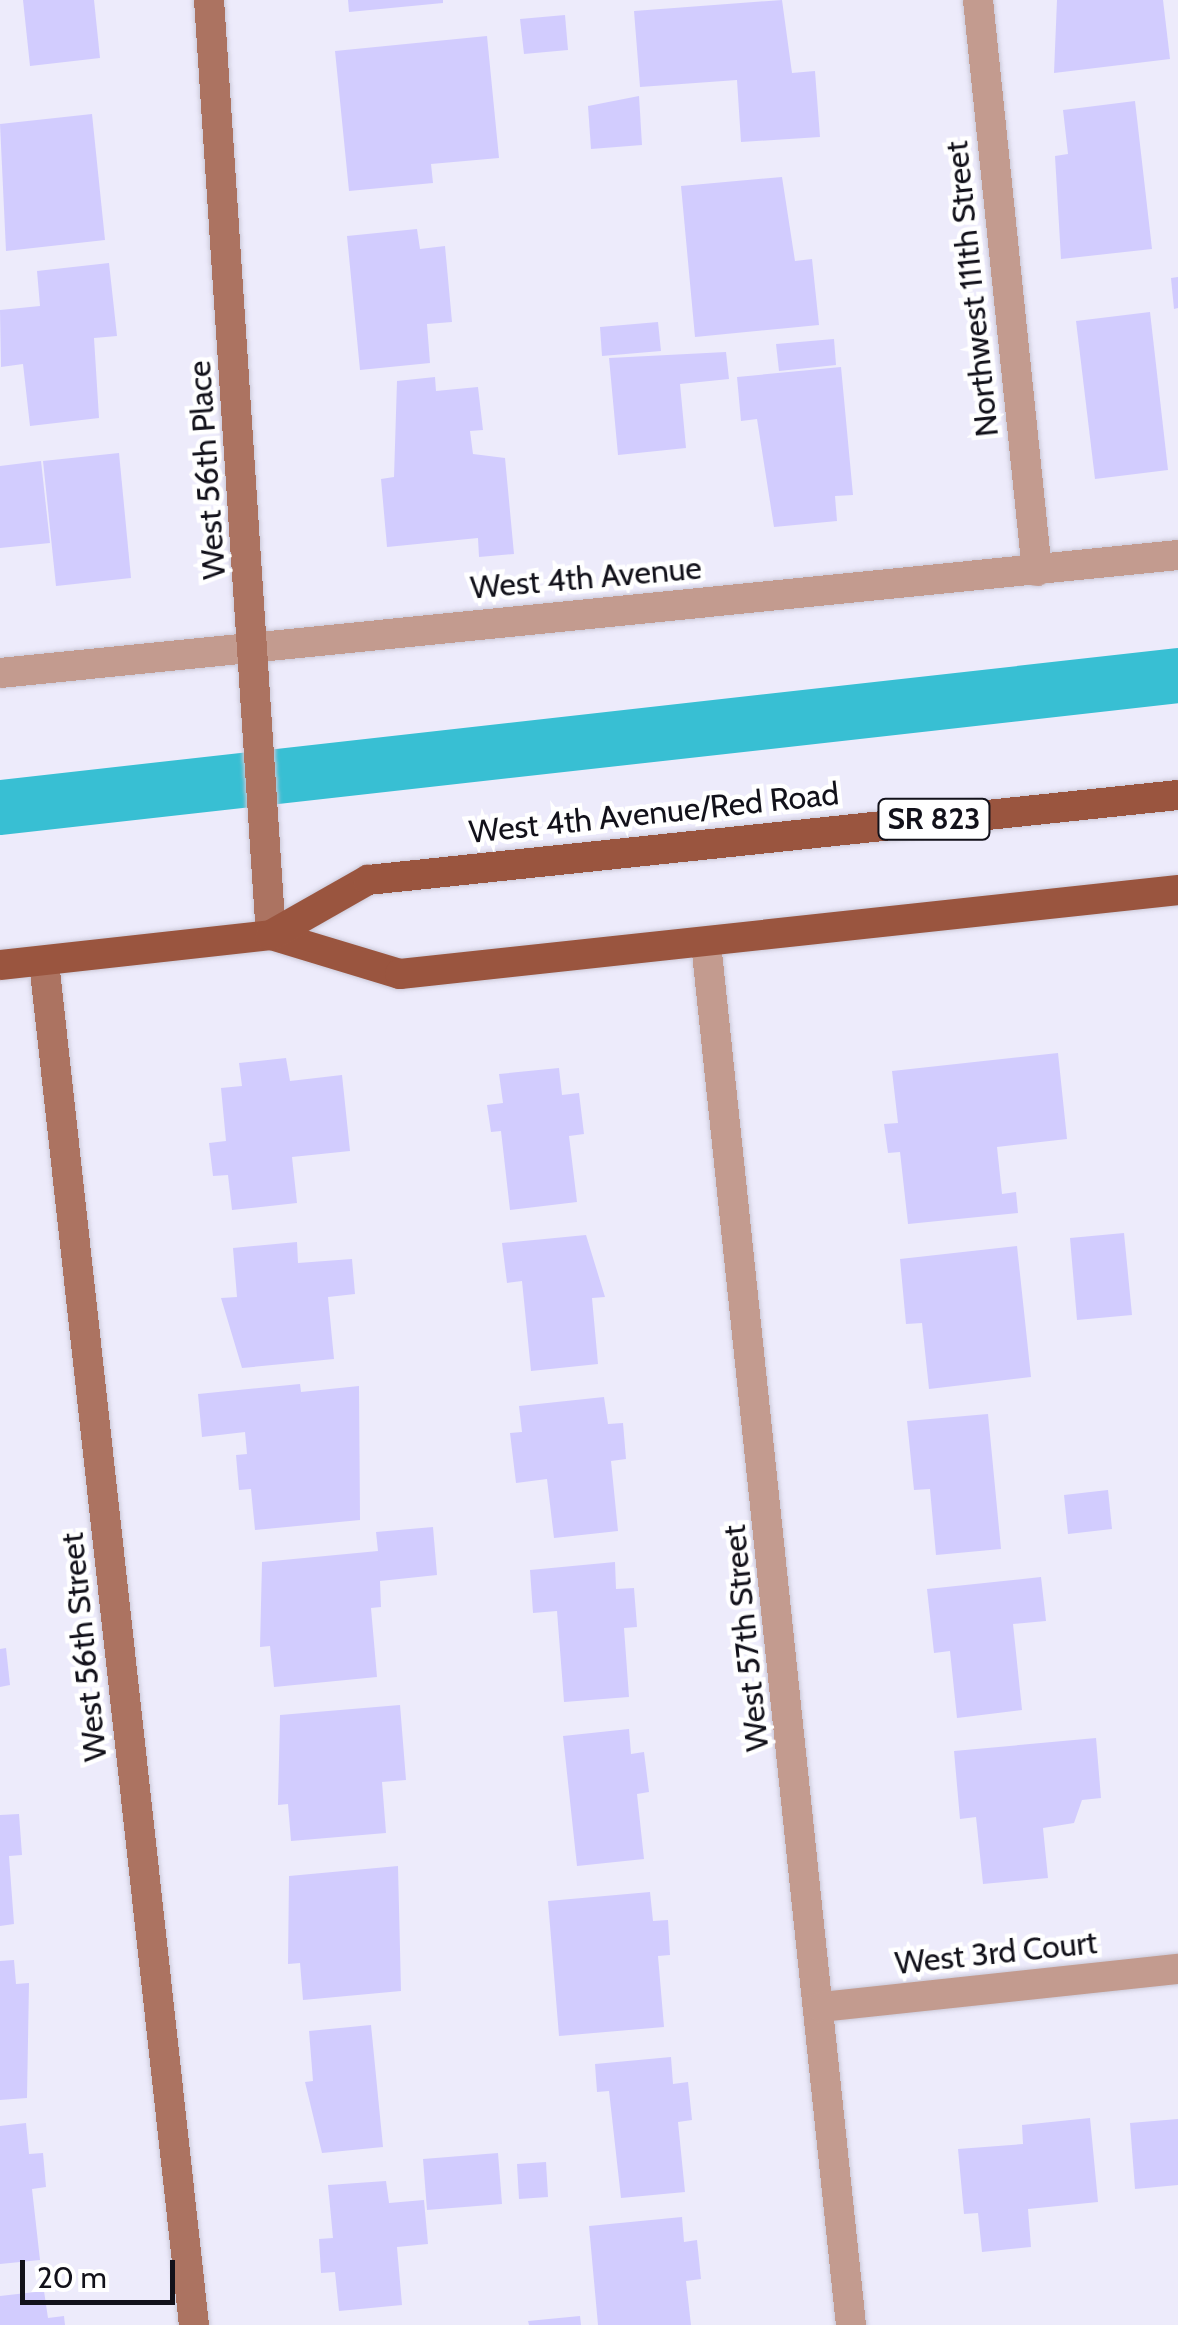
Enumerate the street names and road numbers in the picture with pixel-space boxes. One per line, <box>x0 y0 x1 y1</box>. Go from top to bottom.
street label: Northwest 111th Street <box>937 139 1007 439</box>
street label: West 56th Place <box>180 359 234 581</box>
street label: West 4th Avenue <box>469 549 703 607</box>
street label: West 4th Avenue/Red Road <box>467 774 841 852</box>
road number: SR 823 <box>876 794 992 844</box>
street label: West 57th Street <box>715 1523 777 1753</box>
street label: West 56th Street <box>53 1531 115 1763</box>
street label: West 3rd Court <box>893 1923 1099 1983</box>

